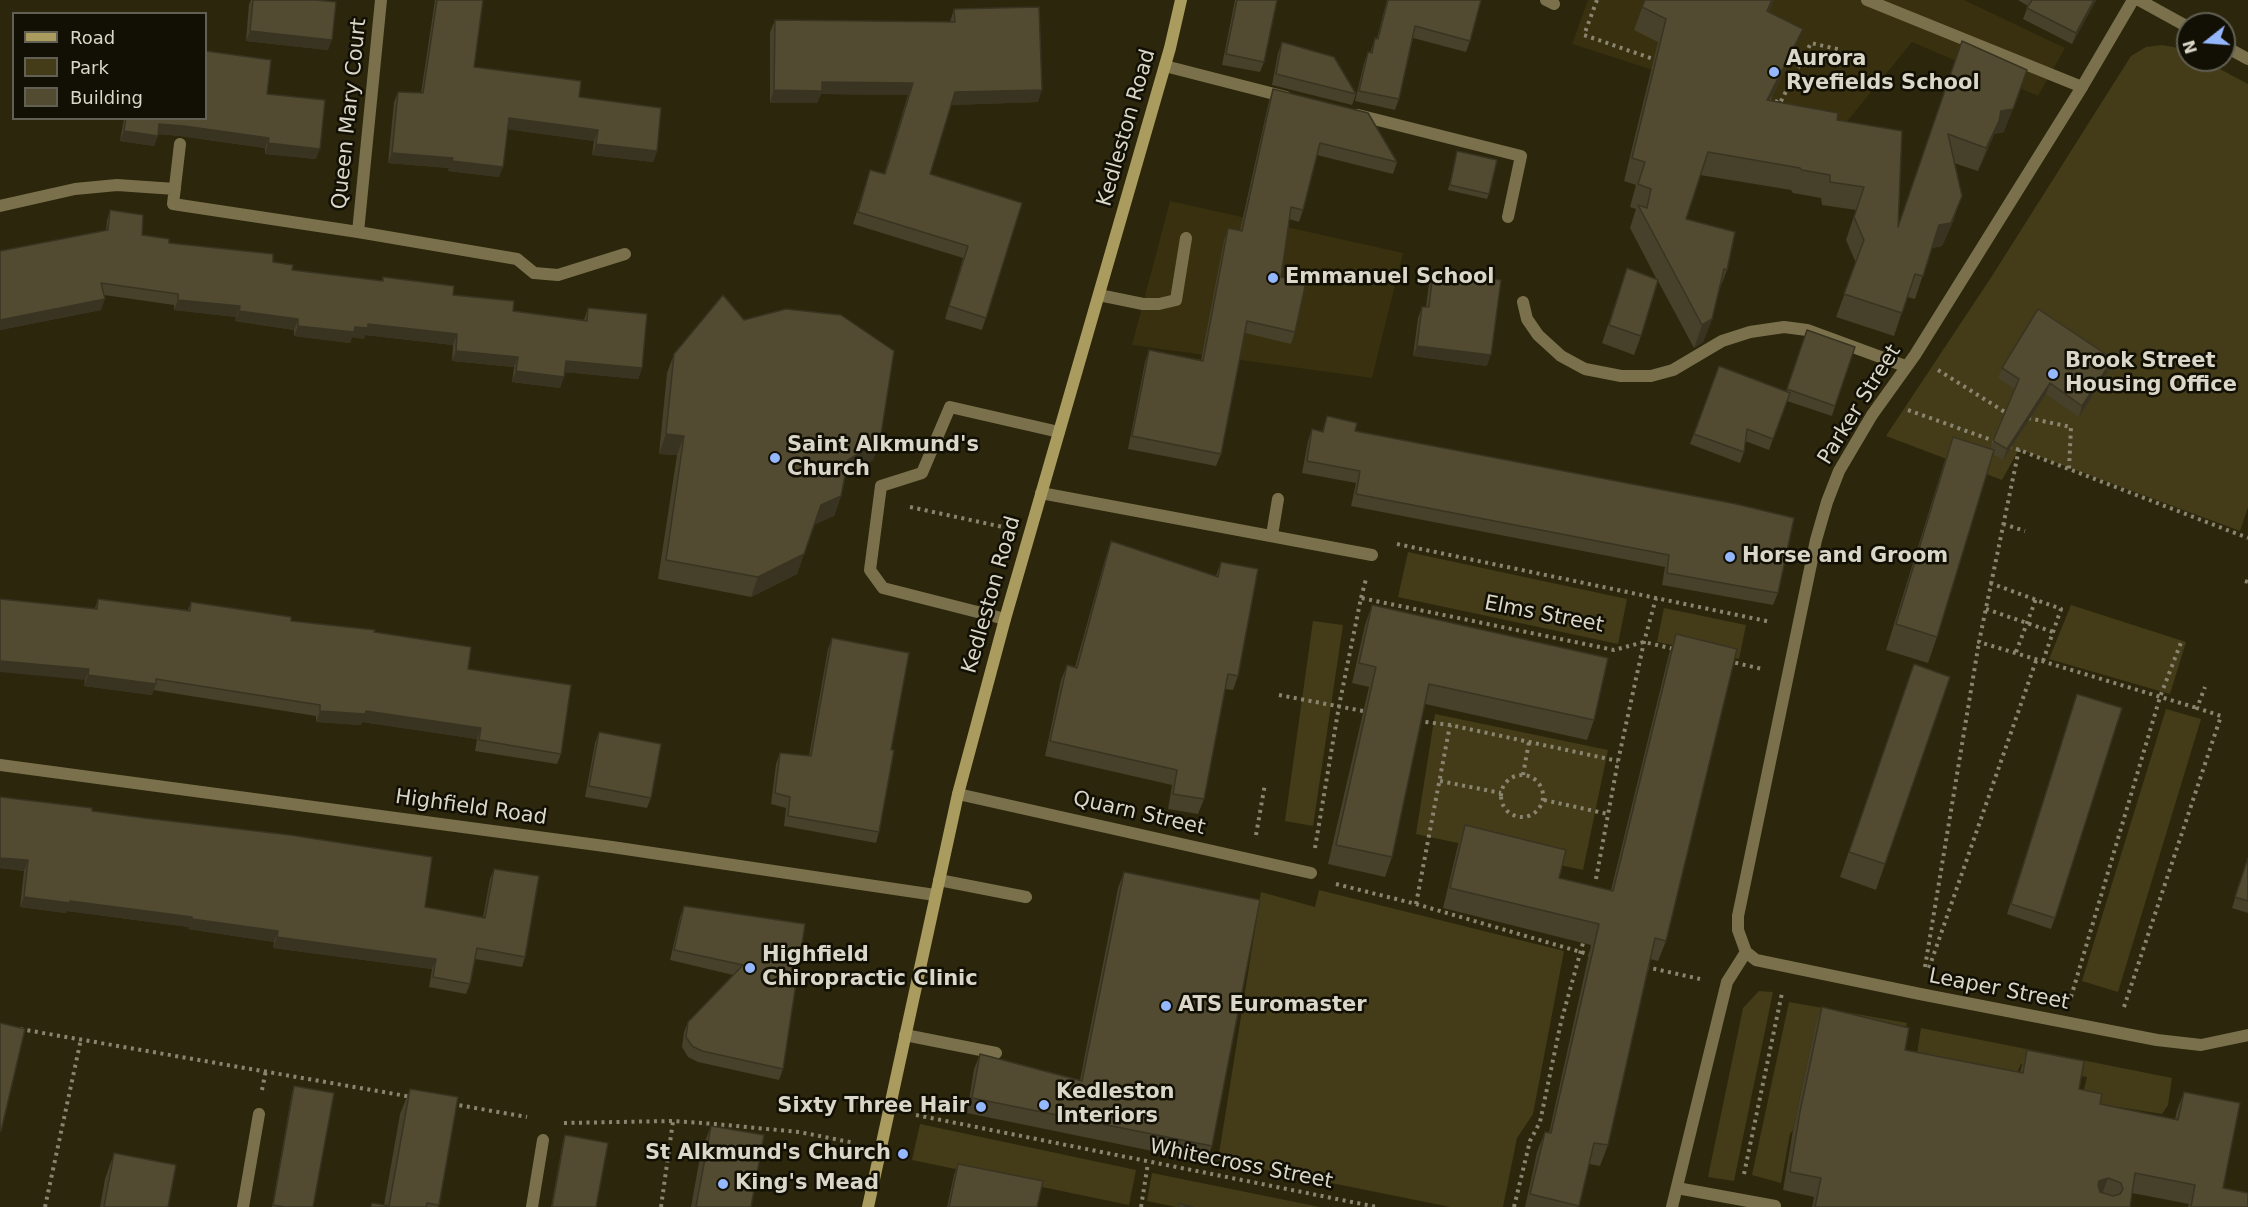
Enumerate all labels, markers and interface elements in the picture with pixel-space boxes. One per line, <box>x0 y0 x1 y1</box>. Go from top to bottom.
legend <box>12 12 207 120</box>
north arrow <box>2176 12 2236 72</box>
street label: Queen Mary Court <box>327 17 373 211</box>
text: Road <box>70 27 115 48</box>
text: N <box>2179 38 2201 56</box>
street label: Kedleston Road <box>1093 46 1161 210</box>
place label: Aurora Ryefields School <box>1786 47 1980 97</box>
text: Park <box>70 57 109 78</box>
marker: Aurora Ryefields School <box>1767 65 1781 79</box>
text: Building <box>70 87 143 108</box>
place label: Emmanuel School <box>1285 265 1495 291</box>
marker: Emmanuel School <box>1266 271 1280 285</box>
street label: Parker Street <box>1813 340 1907 470</box>
place label: Brook Street Housing Office <box>2065 349 2237 399</box>
marker: Brook Street Housing Office <box>2046 367 2060 381</box>
place label: Saint Alkmund's Church <box>787 433 979 483</box>
marker: Saint Alkmund's Church <box>768 451 782 465</box>
street label: Kedleston Road <box>958 513 1026 677</box>
place label: Horse and Groom <box>1742 544 1948 570</box>
marker: Horse and Groom <box>1723 550 1737 564</box>
street label: Elms Street <box>1482 591 1606 639</box>
street label: Highfield Road <box>394 785 548 831</box>
street label: Quarn Street <box>1071 787 1207 841</box>
place label: Highfield Chiropractic Clinic <box>762 943 978 993</box>
marker: Highfield Chiropractic Clinic <box>743 961 757 975</box>
street label: Leaper Street <box>1927 964 2071 1016</box>
place label: ATS Euromaster <box>1178 993 1367 1019</box>
marker: ATS Euromaster <box>1159 999 1173 1013</box>
place label: Kedleston Interiors <box>1056 1080 1175 1130</box>
place label: Sixty Three Hair <box>777 1094 969 1120</box>
marker: Kedleston Interiors <box>1037 1098 1051 1112</box>
marker: Sixty Three Hair <box>974 1100 988 1114</box>
street label: Whitecross Street <box>1147 1135 1335 1195</box>
place label: St Alkmund's Church <box>645 1141 891 1167</box>
marker: St Alkmund's Church <box>896 1147 910 1161</box>
place label: King's Mead <box>735 1171 879 1197</box>
marker: King's Mead <box>716 1177 730 1191</box>

